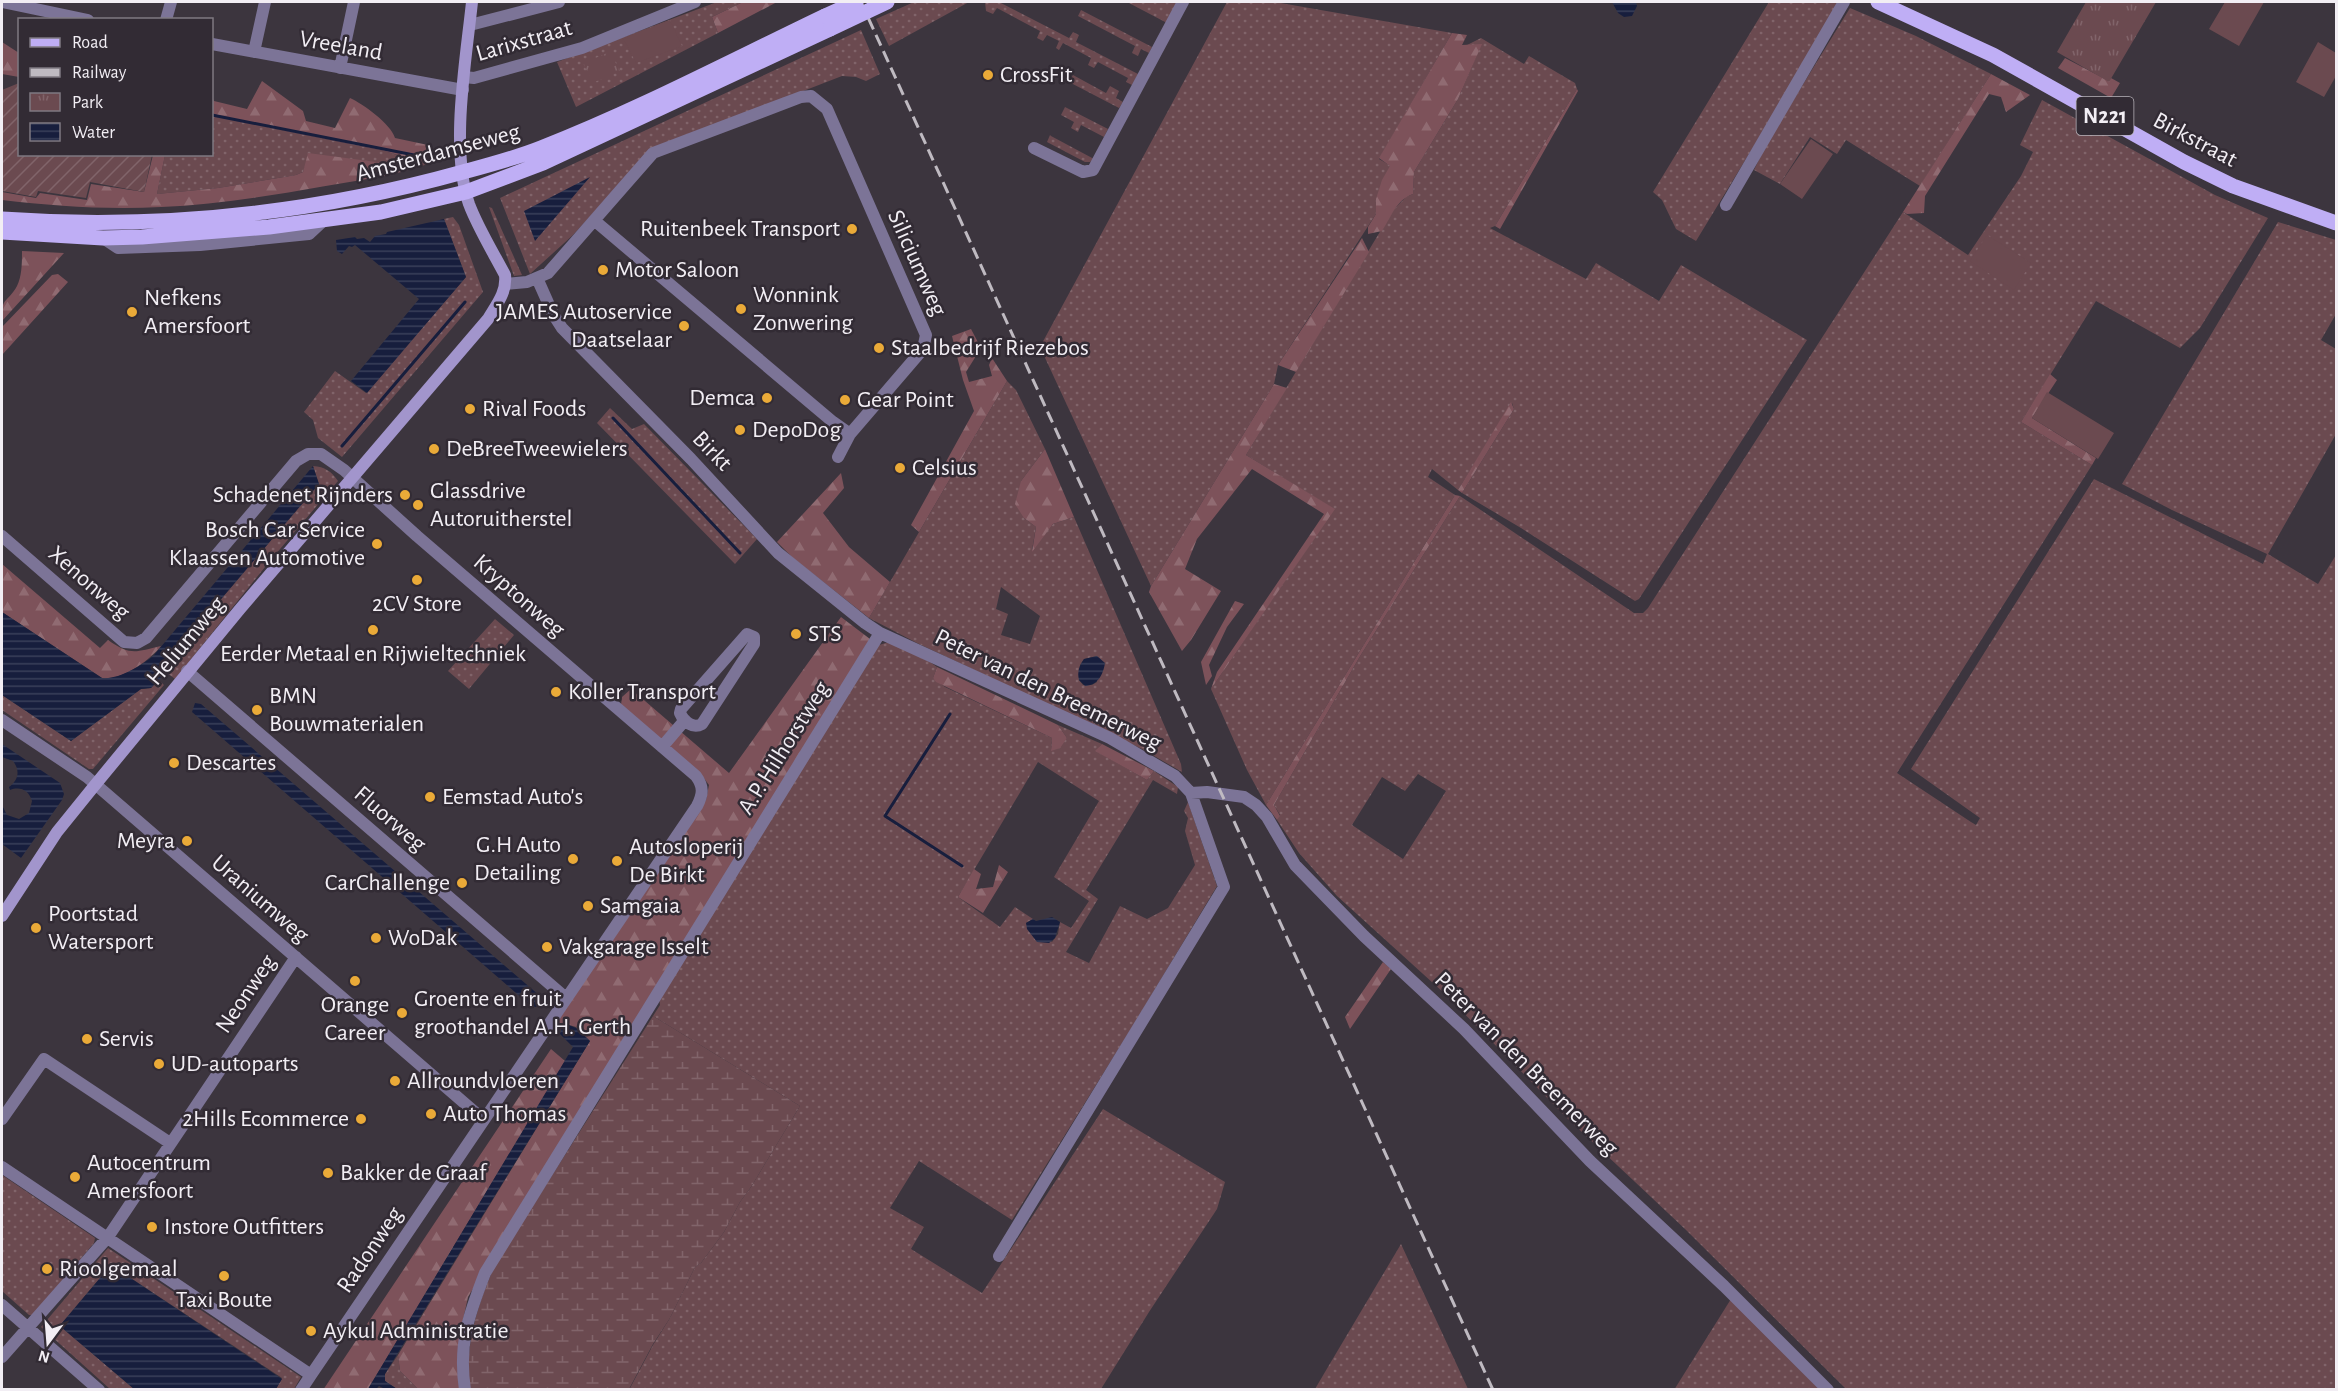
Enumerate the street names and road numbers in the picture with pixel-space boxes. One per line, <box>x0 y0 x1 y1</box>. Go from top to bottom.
street label: Larixstraat <box>473 16 575 66</box>
street label: Vreeland <box>298 27 384 65</box>
road number: N221 <box>2076 97 2134 135</box>
street label: Birkstraat <box>2149 108 2241 172</box>
street label: Amsterdamseweg <box>353 120 523 186</box>
street label: Siliciumweg <box>883 206 951 320</box>
street label: Birkt <box>688 426 737 476</box>
street label: Xenonweg <box>44 541 134 625</box>
street label: Kryptonweg <box>469 550 570 642</box>
street label: Heliumweg <box>142 592 230 690</box>
street label: Peter van den Breemerweg <box>931 625 1165 755</box>
street label: A.P. Hilhorstweg <box>734 677 835 819</box>
street label: Fluorweg <box>349 782 431 857</box>
street label: Uraniumweg <box>207 851 313 948</box>
street label: Neonweg <box>211 950 281 1038</box>
street label: Peter van den Breemerweg <box>1430 968 1623 1161</box>
street label: Radonweg <box>333 1202 408 1297</box>

